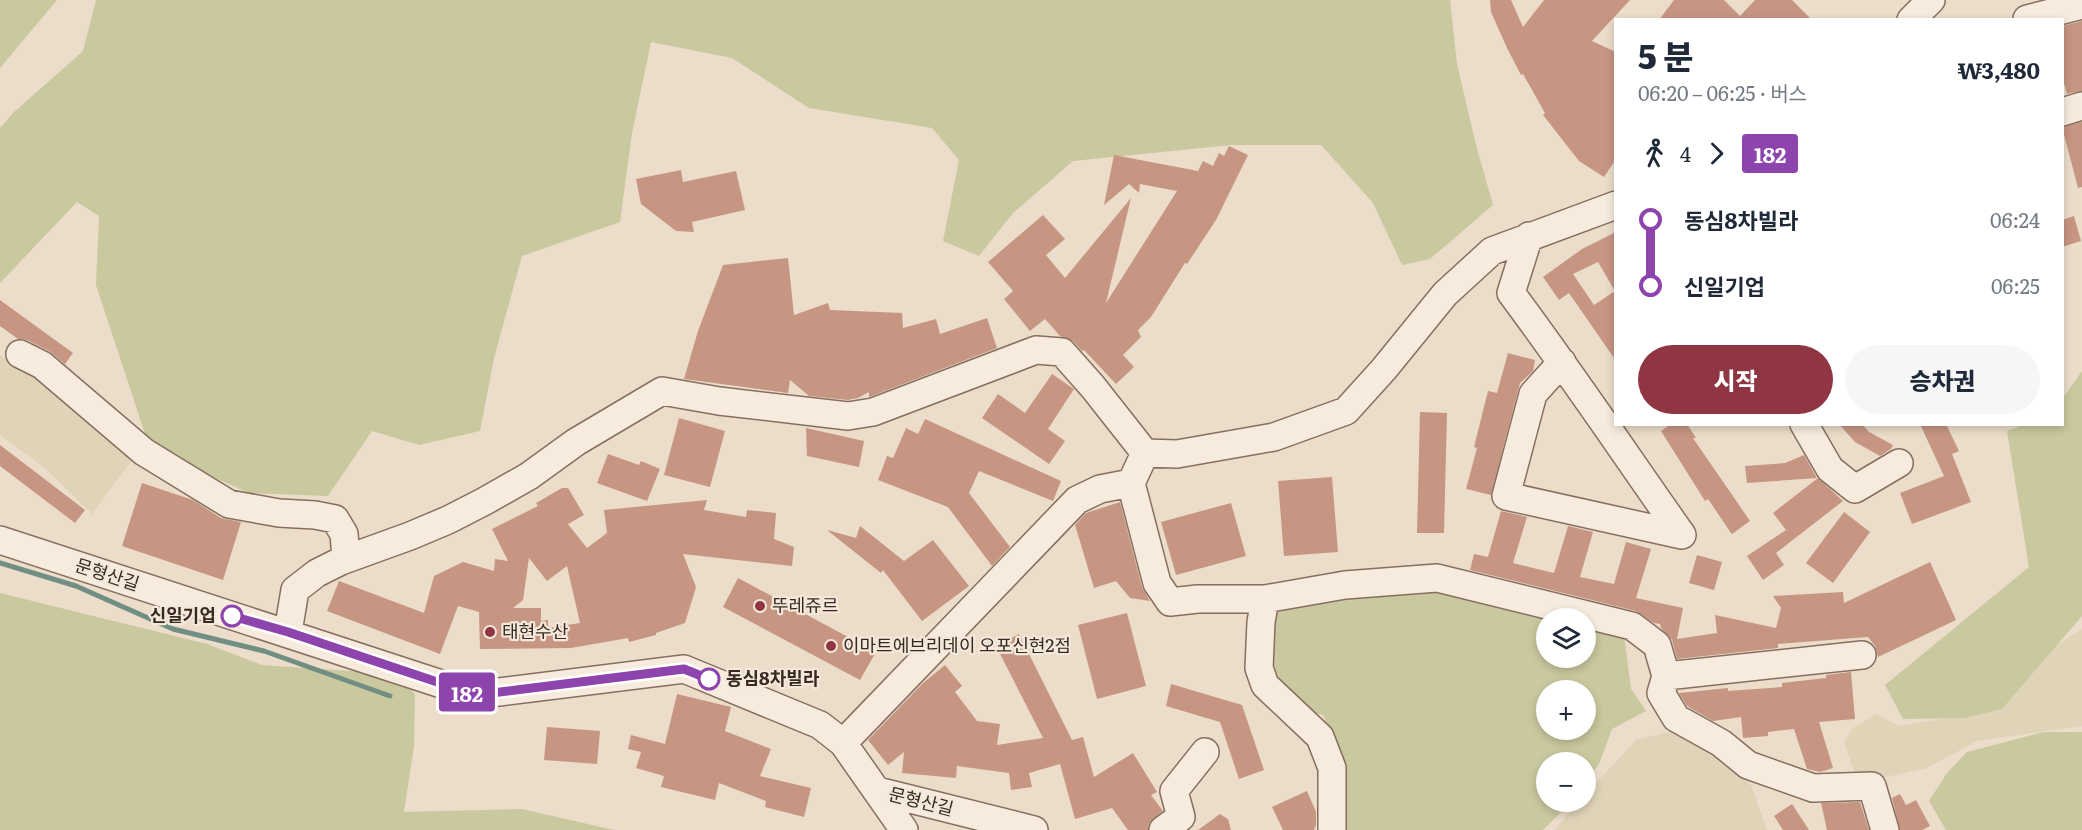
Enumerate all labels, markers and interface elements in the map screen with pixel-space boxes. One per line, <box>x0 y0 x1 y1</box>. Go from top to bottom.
text: 5 분 <box>1638 30 1694 79</box>
text: ₩3,480 <box>1957 53 2040 86</box>
text: 06:20 – 06:25 · 버스 <box>1638 77 1807 107</box>
icon: walk <box>1638 137 1671 170</box>
icon: forward <box>1700 137 1733 170</box>
text: 4 <box>1680 138 1691 168</box>
text: 182 <box>1754 138 1786 169</box>
text: 동심8차빌라 <box>1684 203 1798 236</box>
text: 06:24 <box>1990 204 2040 234</box>
text: 신일기업 <box>1684 269 1765 302</box>
text: 06:25 <box>1991 270 2040 300</box>
button: 시작 <box>1638 345 1833 414</box>
button: 승차권 <box>1845 345 2040 414</box>
street label: 문형산길 <box>72 550 143 597</box>
place label: 뚜레쥬르 <box>772 591 838 618</box>
marker: 뚜레쥬르 <box>753 599 767 613</box>
place label: 신일기업 <box>150 601 216 628</box>
marker: 신일기업 <box>221 605 243 627</box>
map controls <box>1536 608 1596 812</box>
button: layers <box>1536 608 1596 668</box>
place label: 태현수산 <box>502 617 568 644</box>
marker: 태현수산 <box>483 625 497 639</box>
place label: 이마트에브리데이 오포신현2점 <box>843 631 1071 658</box>
marker: 이마트에브리데이 오포신현2점 <box>824 639 838 653</box>
place label: 동심8차빌라 <box>726 664 820 691</box>
marker: 동심8차빌라 <box>698 668 720 690</box>
line badge: 182 <box>432 672 502 712</box>
text: 182 <box>451 677 483 708</box>
button: + <box>1536 680 1596 740</box>
button: − <box>1536 752 1596 812</box>
street label: 문형산길 <box>886 779 957 822</box>

